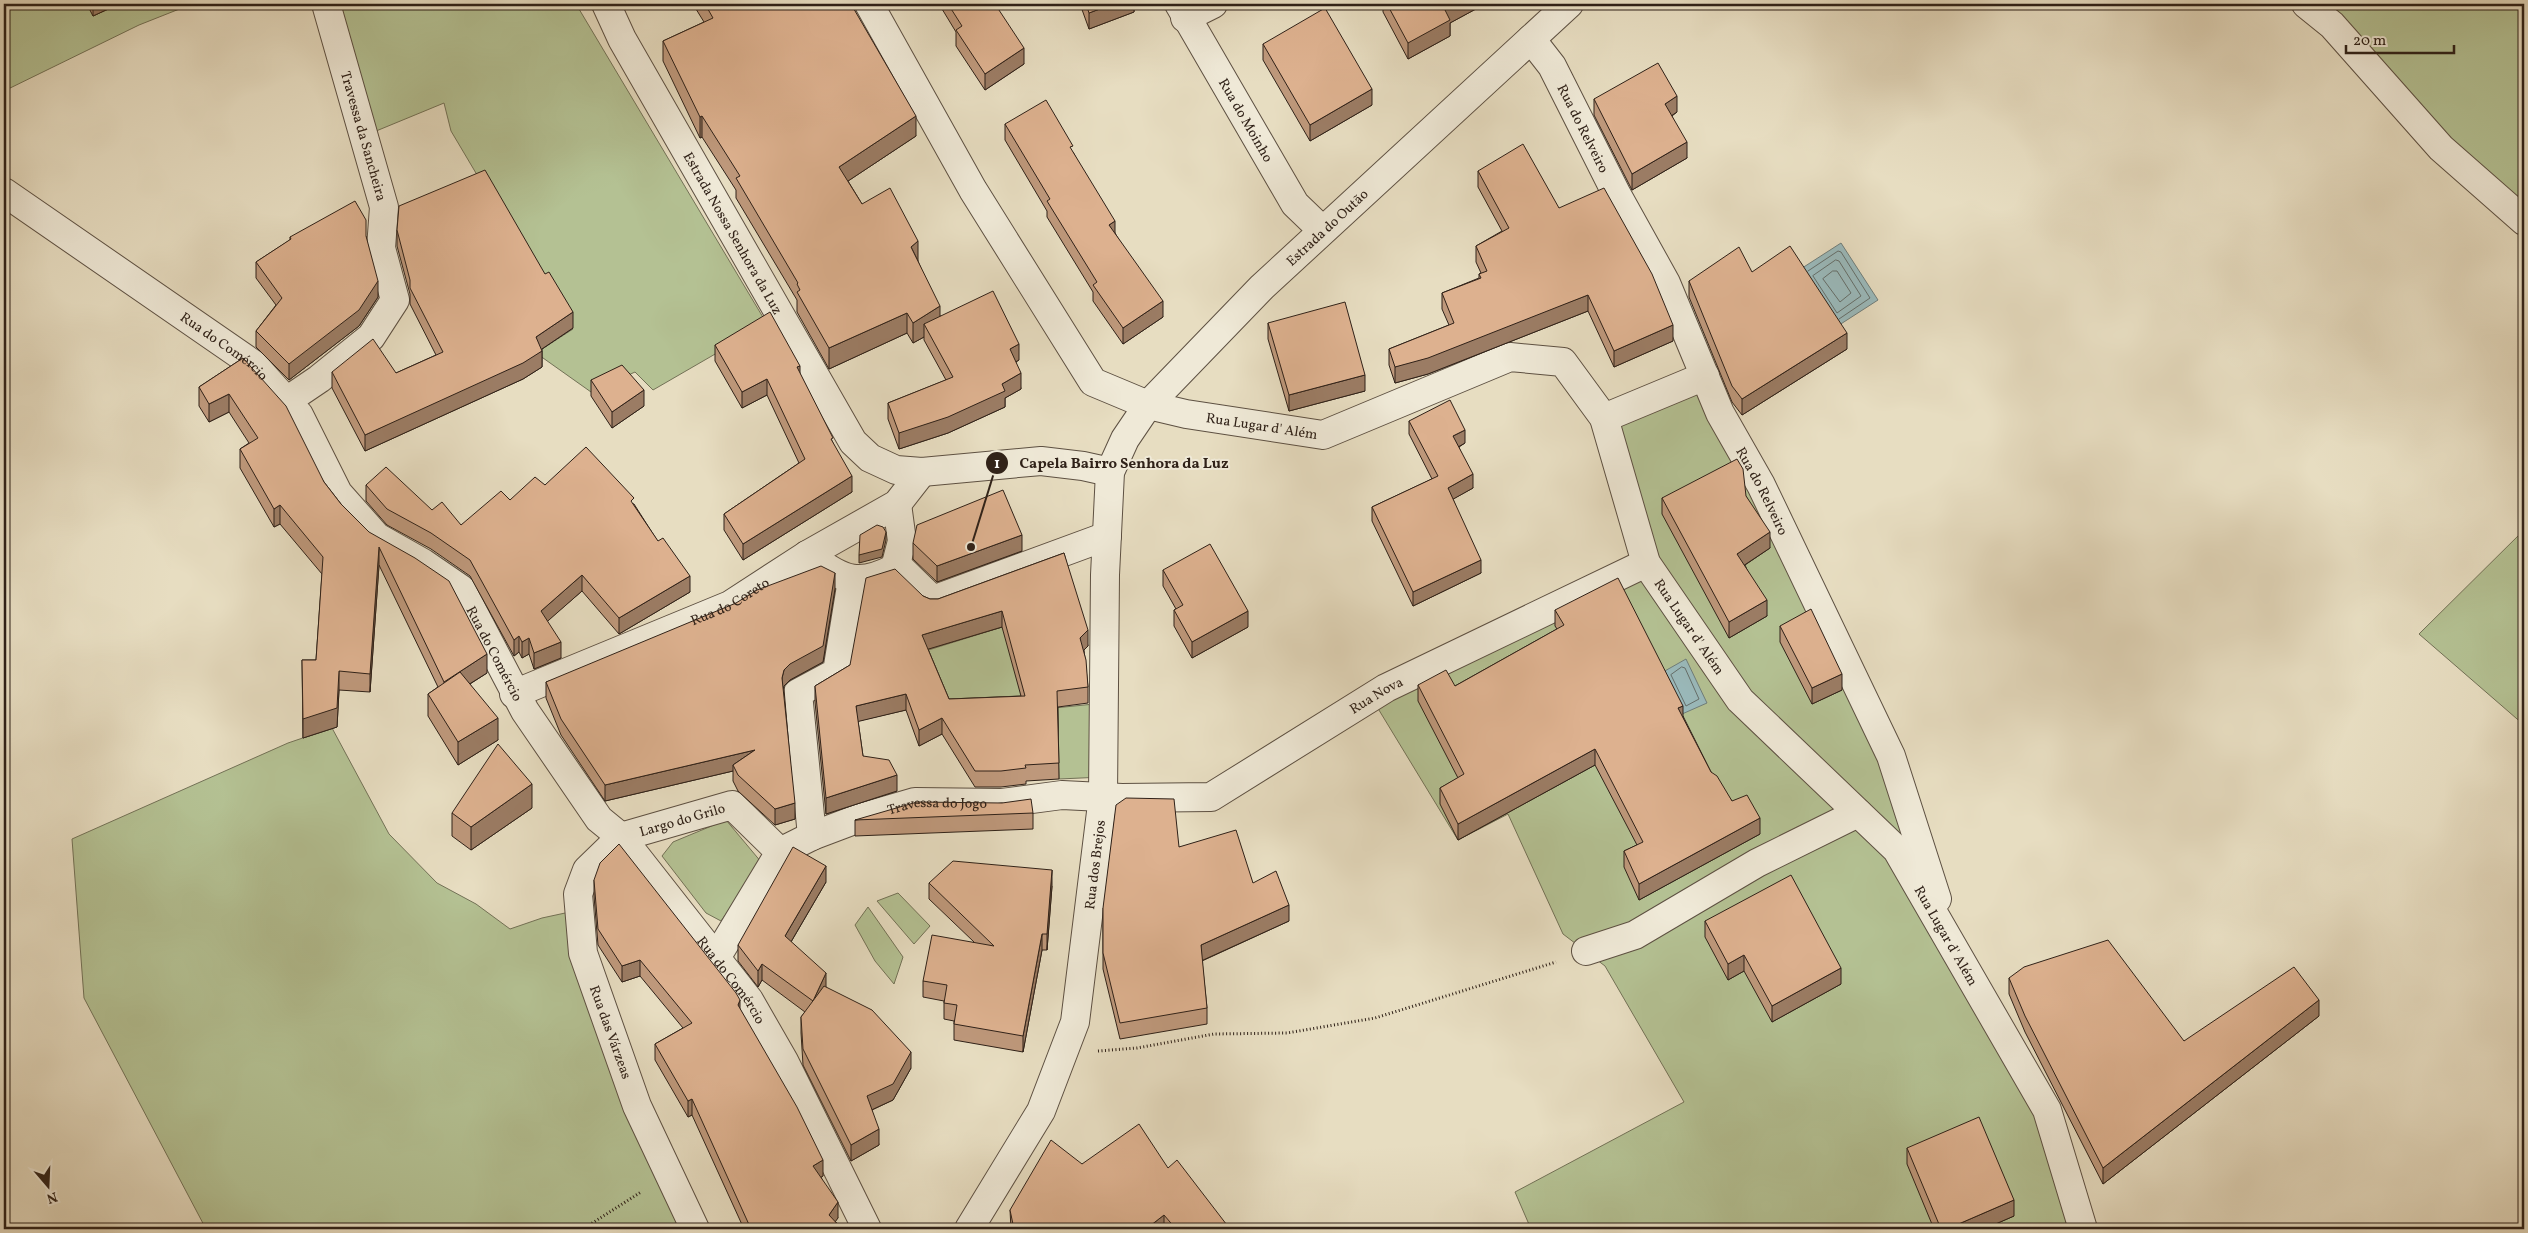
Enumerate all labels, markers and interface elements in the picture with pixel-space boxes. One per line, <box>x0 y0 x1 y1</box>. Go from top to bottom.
scale bar <box>2346 22 2453 54</box>
text: 20 m <box>2353 31 2386 52</box>
street label: Travessa da Sancheira <box>335 69 390 204</box>
street label: Rua do Moinho <box>1213 75 1277 166</box>
street label: Rua do Relveiro <box>1552 81 1612 177</box>
street label: Estrada Nossa Senhora da Luz <box>678 149 786 318</box>
street label: Estrada do Outão <box>1283 186 1373 271</box>
street label: Rua do Comércio <box>176 308 272 385</box>
street label: Rua Lugar d' Além <box>1205 409 1319 445</box>
street label: Rua do Relveiro <box>1730 444 1792 539</box>
callout: Capela Bairro Senhora da Luz <box>985 448 1239 478</box>
text: 1 <box>994 454 1000 475</box>
text: Capela Bairro Senhora da Luz <box>1019 454 1229 475</box>
street label: Rua do Coreto <box>688 574 774 631</box>
street label: Rua Lugar d' Além <box>1649 576 1728 679</box>
street label: Rua do Comércio <box>461 603 526 705</box>
street label: Rua Nova <box>1346 673 1407 719</box>
street label: Travessa do Jogo <box>885 794 987 821</box>
street label: Largo do Grilo <box>637 799 728 842</box>
street label: Rua dos Brejos <box>1081 819 1111 911</box>
street label: Rua Lugar d' Além <box>1909 883 1981 990</box>
street label: Rua do Comércio <box>692 933 769 1028</box>
street label: Rua das Várzeas <box>584 983 635 1082</box>
north arrow <box>22 1160 72 1210</box>
text: N <box>44 1186 60 1208</box>

